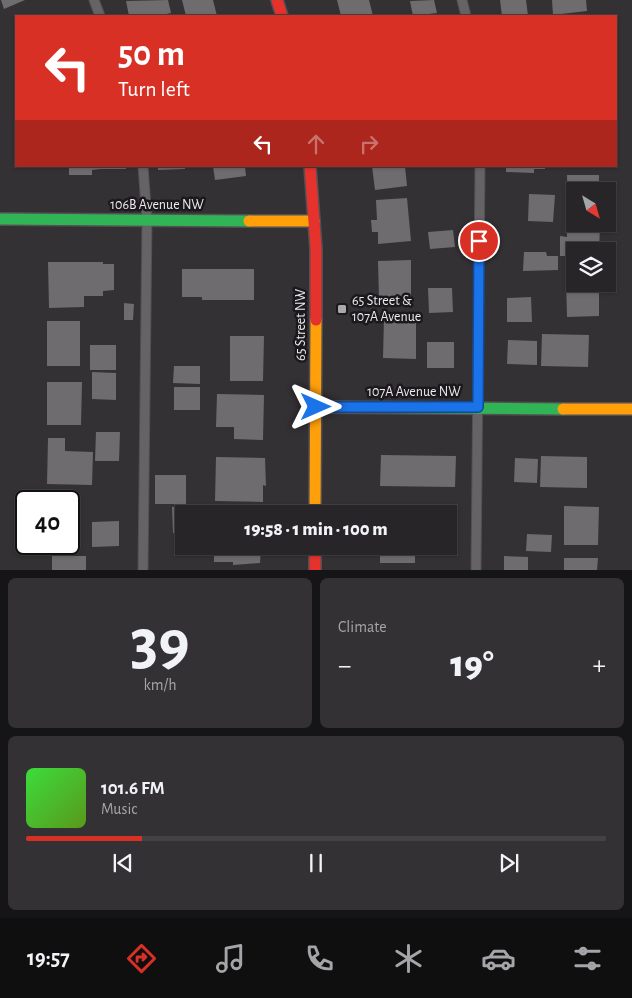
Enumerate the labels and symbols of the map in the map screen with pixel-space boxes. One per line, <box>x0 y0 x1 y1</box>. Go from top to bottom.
north arrow <box>566 182 616 232</box>
street label: 106B Avenue NW <box>110 198 204 212</box>
pin <box>458 220 500 262</box>
street label: 65 Street NW <box>294 289 308 361</box>
place label: 65 Street & 107A Avenue <box>352 294 421 324</box>
marker: 65 Street & 107A Avenue <box>336 303 348 315</box>
position arrow <box>289 380 341 432</box>
street label: 107A Avenue NW <box>367 385 461 399</box>
speed limit sign: 40 <box>15 490 80 555</box>

